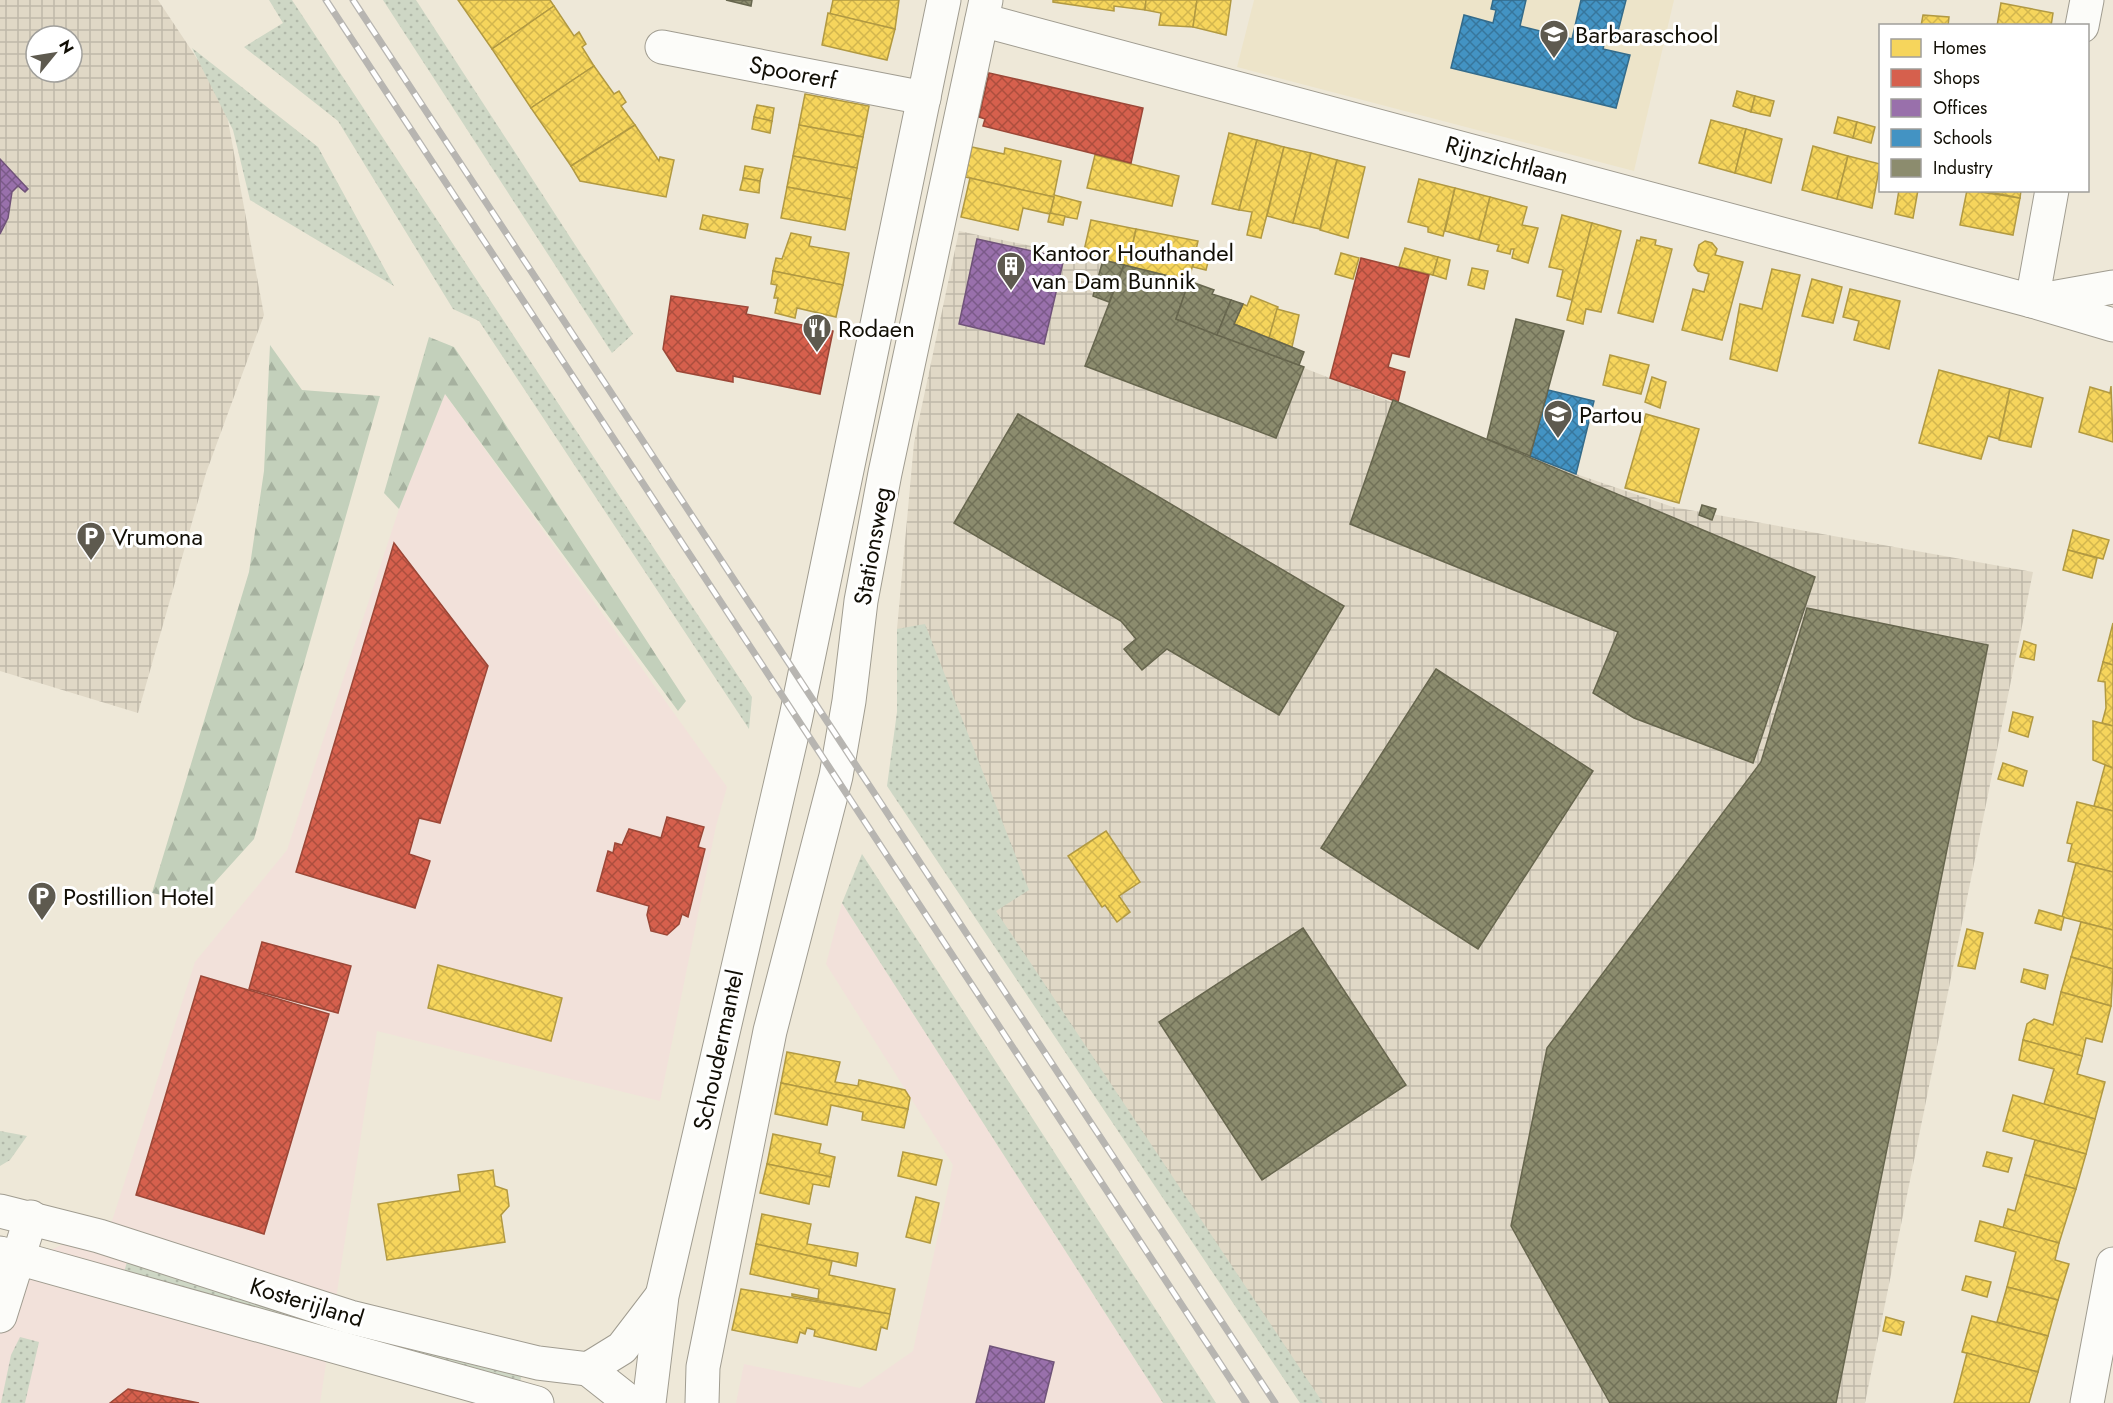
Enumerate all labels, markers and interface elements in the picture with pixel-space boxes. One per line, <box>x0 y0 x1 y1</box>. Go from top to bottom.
place label: Barbaraschool <box>1575 17 1719 52</box>
school or university icon: Barbaraschool <box>1538 18 1570 60</box>
north arrow <box>24 24 84 84</box>
legend <box>1879 24 2089 192</box>
text: N <box>53 35 80 58</box>
text: Homes <box>1933 35 1986 61</box>
street label: Spoorerf <box>746 46 841 98</box>
text: Shops <box>1933 65 1980 91</box>
text: Offices <box>1933 95 1987 121</box>
text: Schools <box>1933 125 1992 151</box>
street label: Rijnzichtlaan <box>1441 127 1573 193</box>
text: Industry <box>1933 155 1993 181</box>
place label: Kantoor Houthandel van Dam Bunnik <box>1032 235 1234 298</box>
building icon: Kantoor Houthandel van Dam Bunnik <box>995 250 1027 292</box>
place label: Rodaen <box>838 311 915 346</box>
restaurant icon: Rodaen <box>801 312 833 354</box>
place label: Partou <box>1579 397 1643 432</box>
school or university icon: Partou <box>1542 398 1574 440</box>
street label: Stationsweg <box>844 484 900 608</box>
place label: Vrumona <box>112 519 203 554</box>
parking icon: Vrumona <box>75 520 107 562</box>
place label: Postillion Hotel <box>63 879 214 914</box>
parking icon: Postillion Hotel <box>26 880 58 922</box>
street label: Schoudermantel <box>684 966 752 1134</box>
street label: Kosterijland <box>246 1268 368 1336</box>

